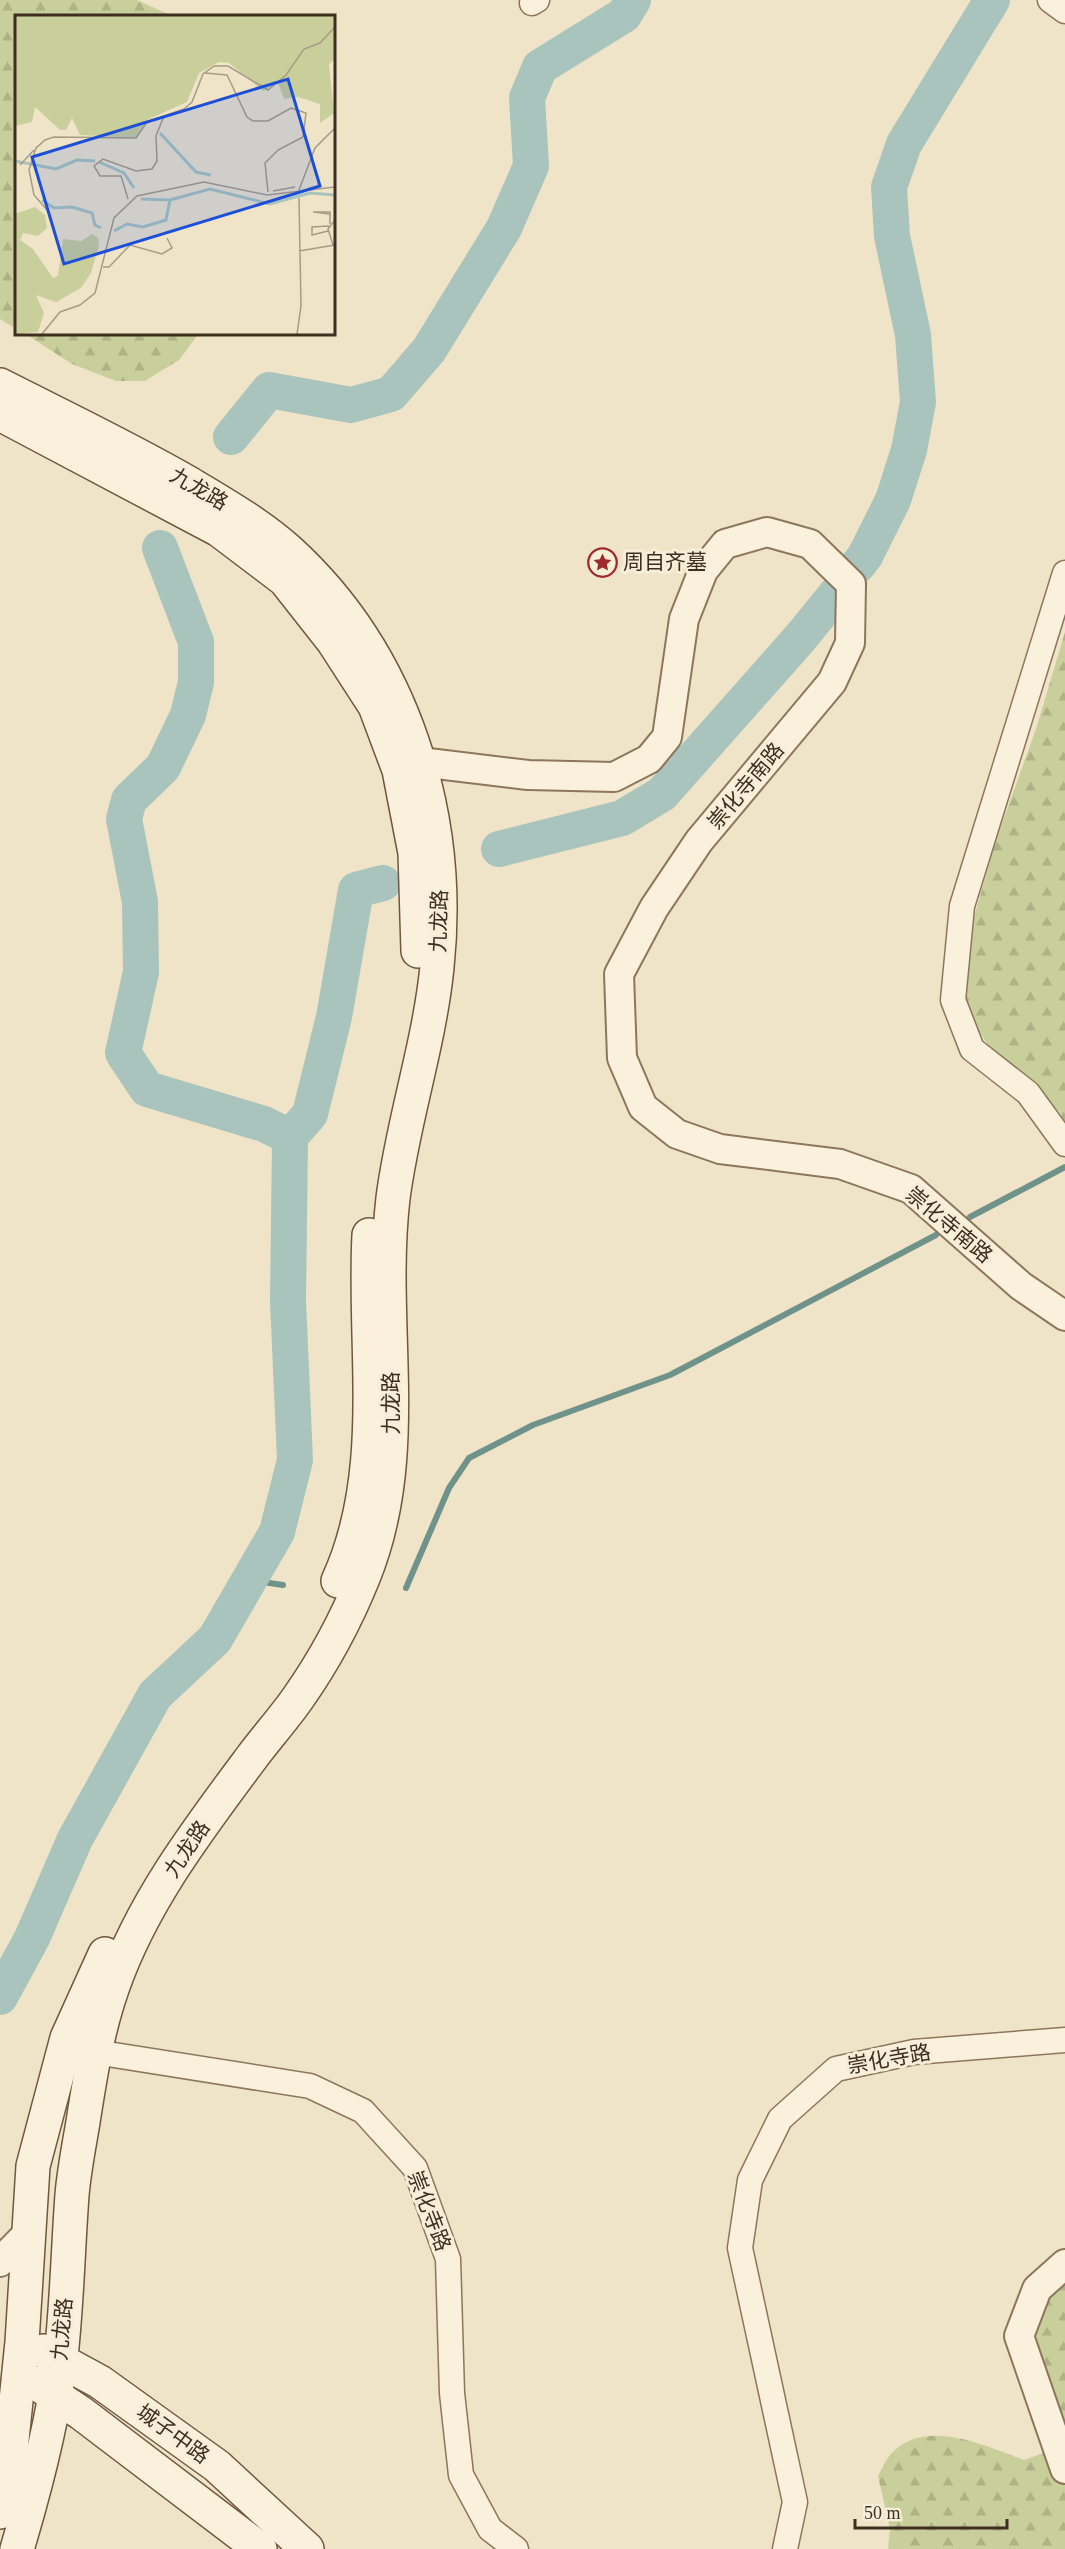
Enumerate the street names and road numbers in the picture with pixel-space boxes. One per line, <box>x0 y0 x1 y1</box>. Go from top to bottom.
street label: 九龙路 <box>166 463 232 515</box>
street label: 崇化寺南路 <box>703 738 789 834</box>
street label: 九龙路 <box>426 889 452 953</box>
street label: 崇化寺南路 <box>901 1182 997 1268</box>
street label: 九龙路 <box>379 1372 403 1435</box>
street label: 九龙路 <box>159 1816 215 1882</box>
street label: 崇化寺路 <box>846 2040 932 2078</box>
street label: 崇化寺路 <box>403 2167 455 2255</box>
street label: 九龙路 <box>47 2297 77 2361</box>
street label: 城子中路 <box>132 2400 214 2468</box>

